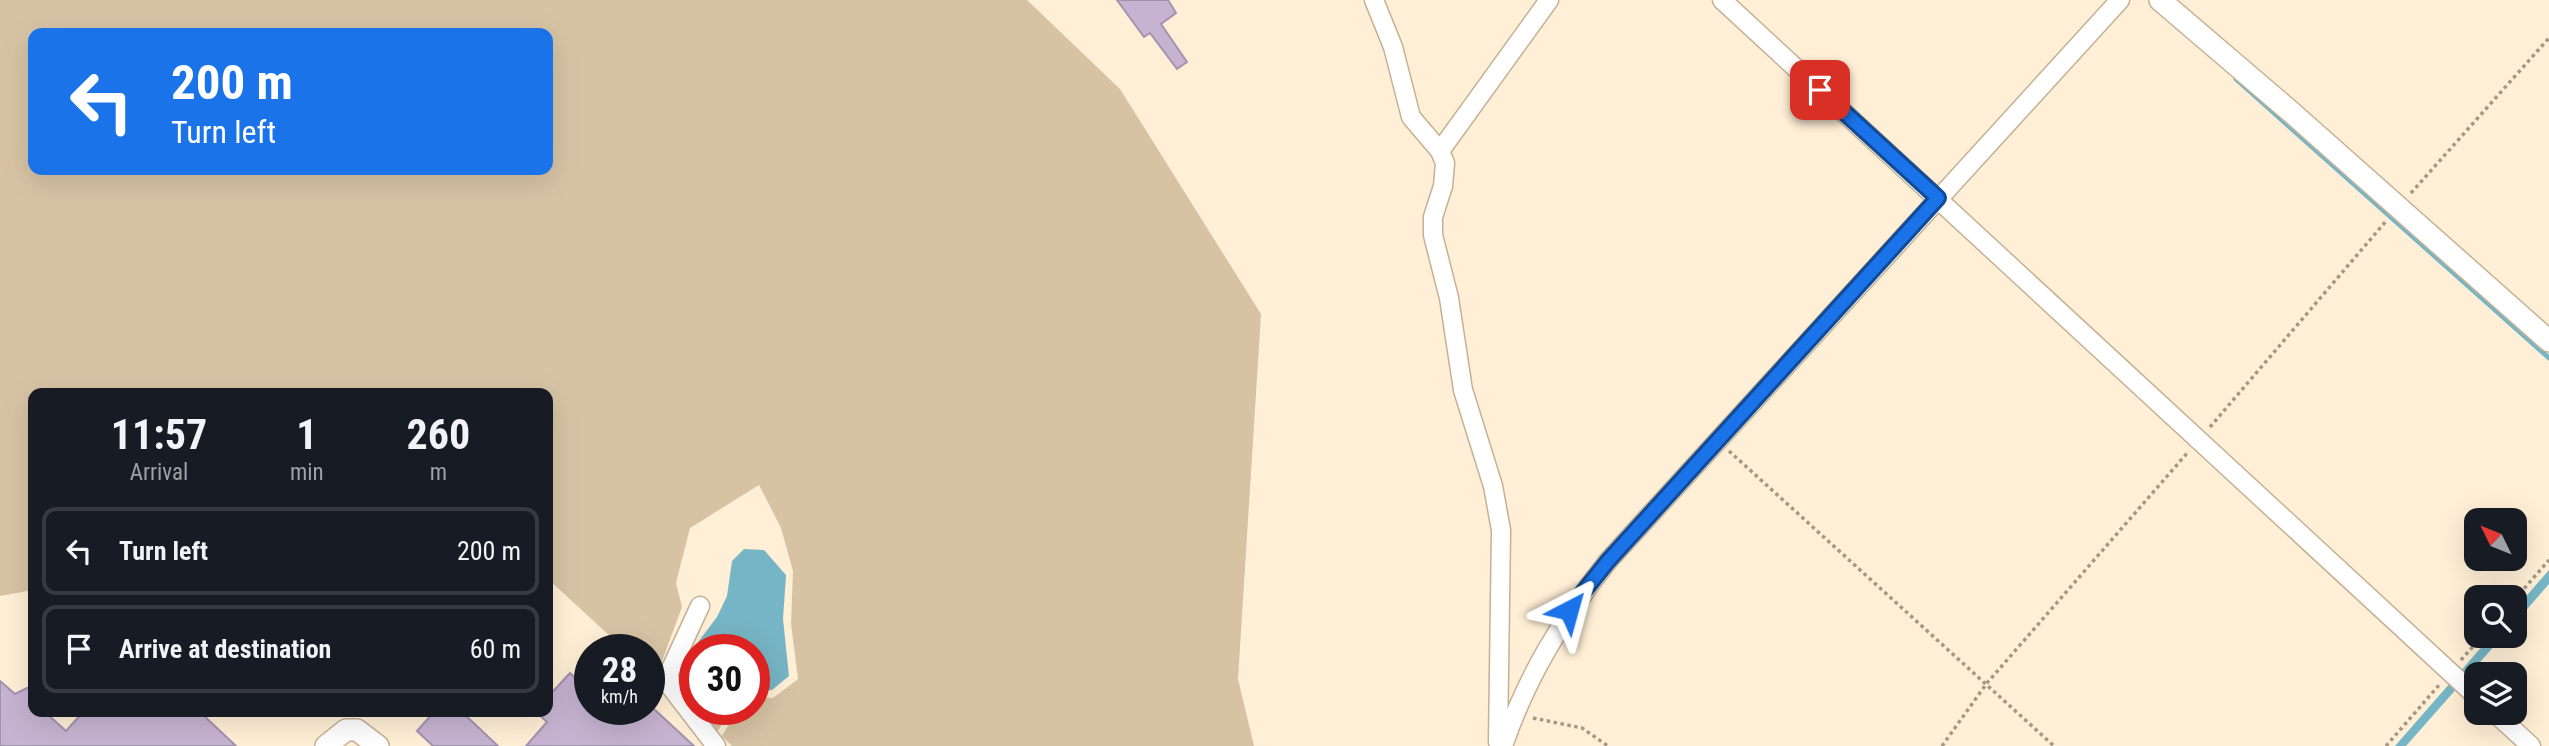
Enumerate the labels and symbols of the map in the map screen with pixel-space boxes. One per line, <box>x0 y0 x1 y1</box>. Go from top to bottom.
pin <box>1790 60 1850 120</box>
north arrow <box>2464 508 2527 570</box>
position arrow <box>1532 573 1606 647</box>
speed limit sign: 30 <box>679 634 770 725</box>

